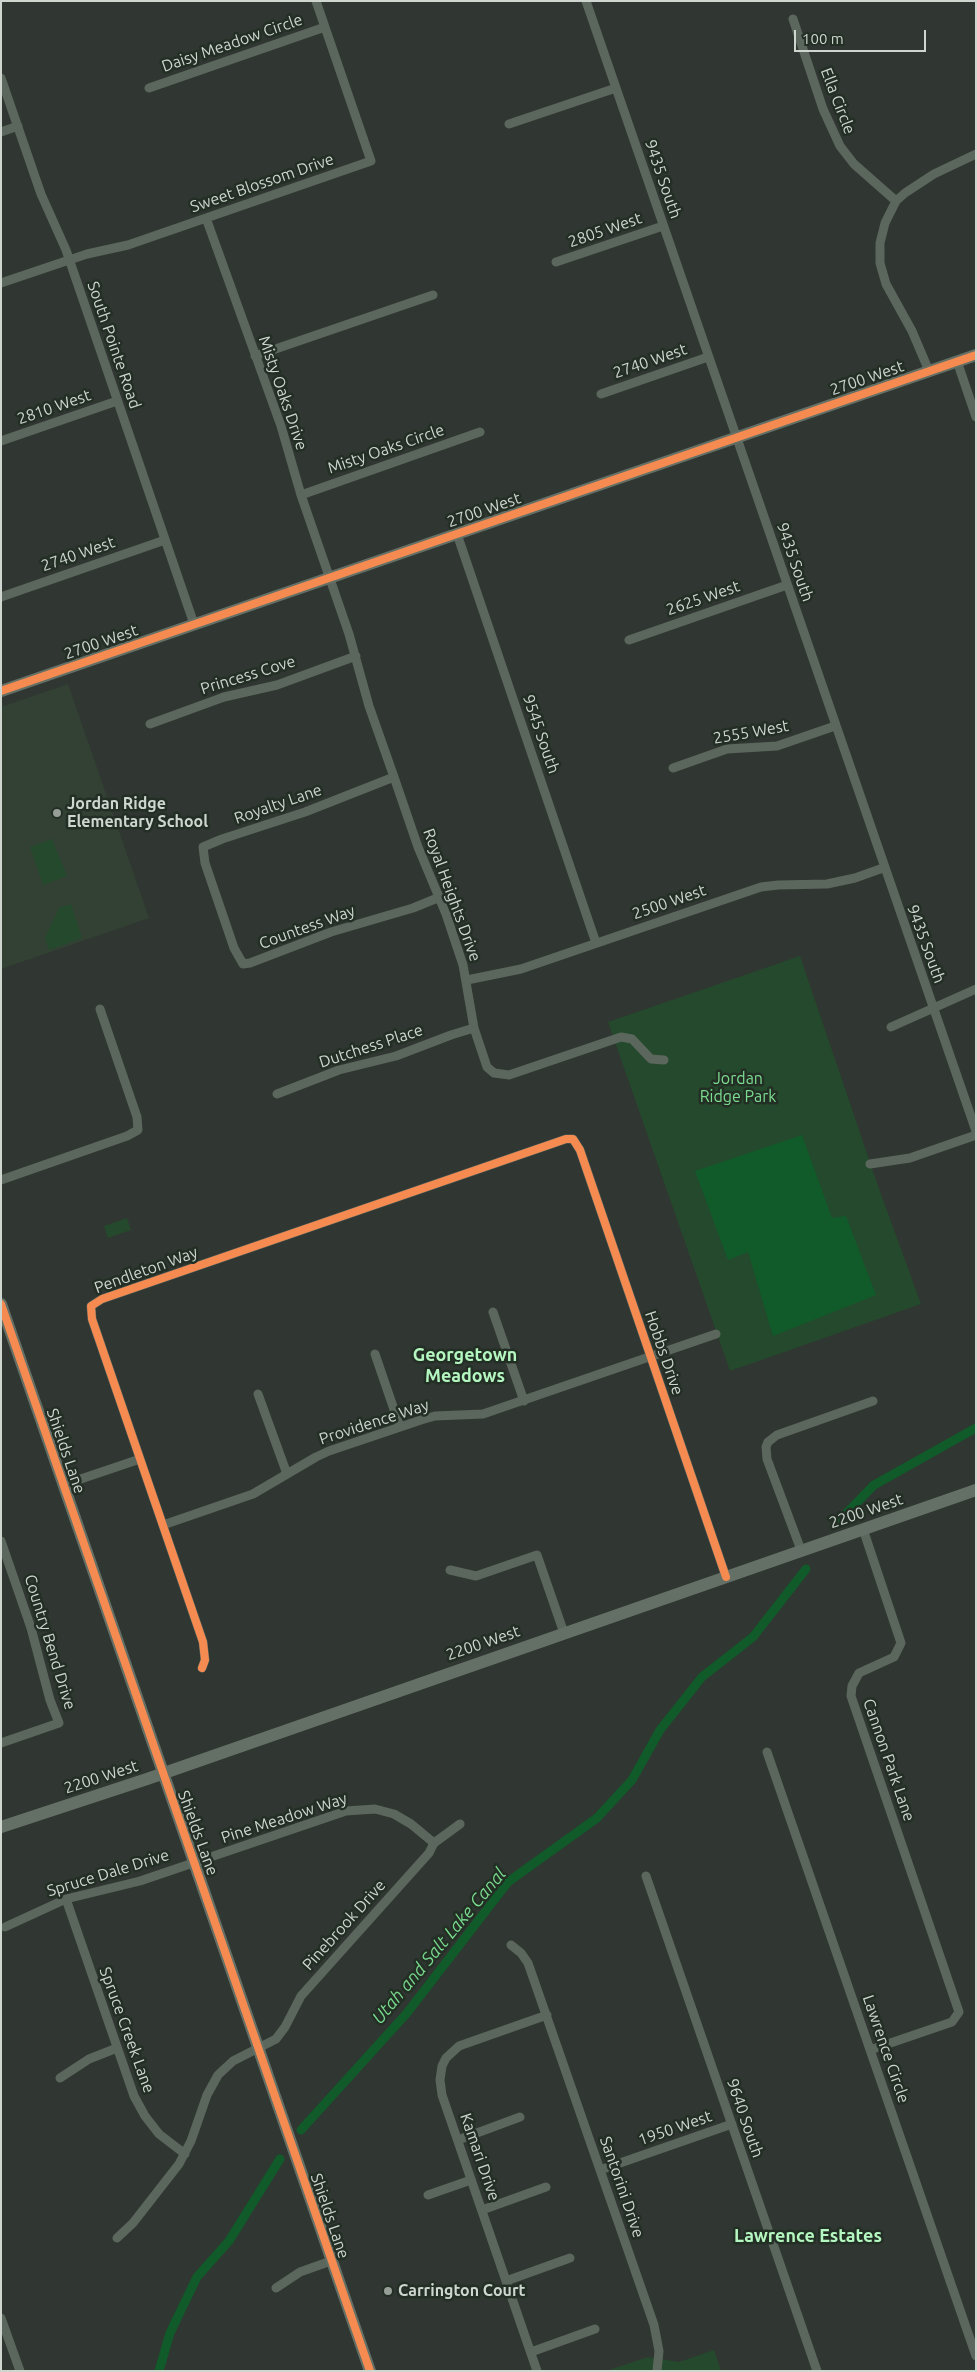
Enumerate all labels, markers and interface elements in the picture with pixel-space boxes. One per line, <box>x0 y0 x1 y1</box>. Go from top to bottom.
street label: Daisy Meadow Circle <box>159 10 305 76</box>
scale bar <box>797 20 930 52</box>
text: 100 m <box>802 30 844 47</box>
street label: Ella Circle <box>817 65 859 137</box>
street label: 9435 South <box>641 137 685 221</box>
street label: Sweet Blossom Drive <box>188 149 336 217</box>
street label: 2805 West <box>566 208 644 252</box>
street label: South Pointe Road <box>83 279 145 411</box>
street label: Misty Oaks Drive <box>254 333 312 453</box>
street label: 2740 West <box>611 339 689 383</box>
street label: 2700 West <box>828 356 906 400</box>
street label: 2810 West <box>15 385 93 429</box>
street label: Misty Oaks Circle <box>325 420 447 478</box>
street label: 2700 West <box>445 488 523 532</box>
street label: 9435 South <box>773 520 817 604</box>
street label: 2740 West <box>39 532 117 576</box>
street label: 2625 West <box>664 576 742 620</box>
street label: 2700 West <box>62 620 140 664</box>
street label: Princess Cove <box>198 651 298 699</box>
street label: 9545 South <box>519 692 563 776</box>
street label: 2555 West <box>712 716 790 748</box>
street label: Royalty Lane <box>232 780 324 828</box>
place label: Jordan Ridge Elementary School <box>67 794 208 832</box>
marker: Jordan Ridge Elementary School <box>51 807 63 819</box>
street label: Royal Heights Drive <box>419 826 485 964</box>
street label: 2500 West <box>630 880 708 924</box>
street label: Countess Way <box>257 901 357 953</box>
street label: 9435 South <box>903 902 949 986</box>
street label: Dutchess Place <box>317 1020 425 1072</box>
park label: Jordan Ridge Park <box>700 1069 776 1107</box>
street label: Pendleton Way <box>92 1242 200 1298</box>
street label: Hobbs Drive <box>641 1308 687 1398</box>
district label: Georgetown Meadows <box>413 1344 517 1386</box>
street label: Providence Way <box>317 1395 431 1449</box>
street label: Shields Lane <box>42 1406 90 1496</box>
street label: 2200 West <box>827 1489 905 1533</box>
street label: Country Bend Drive <box>20 1572 80 1712</box>
street label: 2200 West <box>444 1621 522 1665</box>
street label: Cannon Park Lane <box>859 1696 919 1824</box>
street label: 2200 West <box>62 1756 140 1798</box>
street label: Shields Lane <box>174 1788 222 1878</box>
street label: Pine Meadow Way <box>219 1789 349 1847</box>
street label: Spruce Dale Drive <box>45 1845 171 1901</box>
water label: Utah and Salt Lake Canal <box>367 1864 511 2028</box>
street label: Pinebrook Drive <box>298 1876 390 1974</box>
street label: Spruce Creek Lane <box>95 1964 159 2096</box>
street label: Lawrence Circle <box>859 1993 913 2105</box>
street label: 9640 South <box>723 2076 767 2160</box>
street label: 1950 West <box>636 2106 714 2150</box>
street label: Kamari Drive <box>456 2111 504 2203</box>
street label: Santorini Drive <box>596 2134 648 2240</box>
street label: Shields Lane <box>306 2171 354 2261</box>
district label: Lawrence Estates <box>734 2225 882 2247</box>
place label: Carrington Court <box>398 2281 525 2301</box>
marker: Carrington Court <box>382 2285 394 2297</box>

